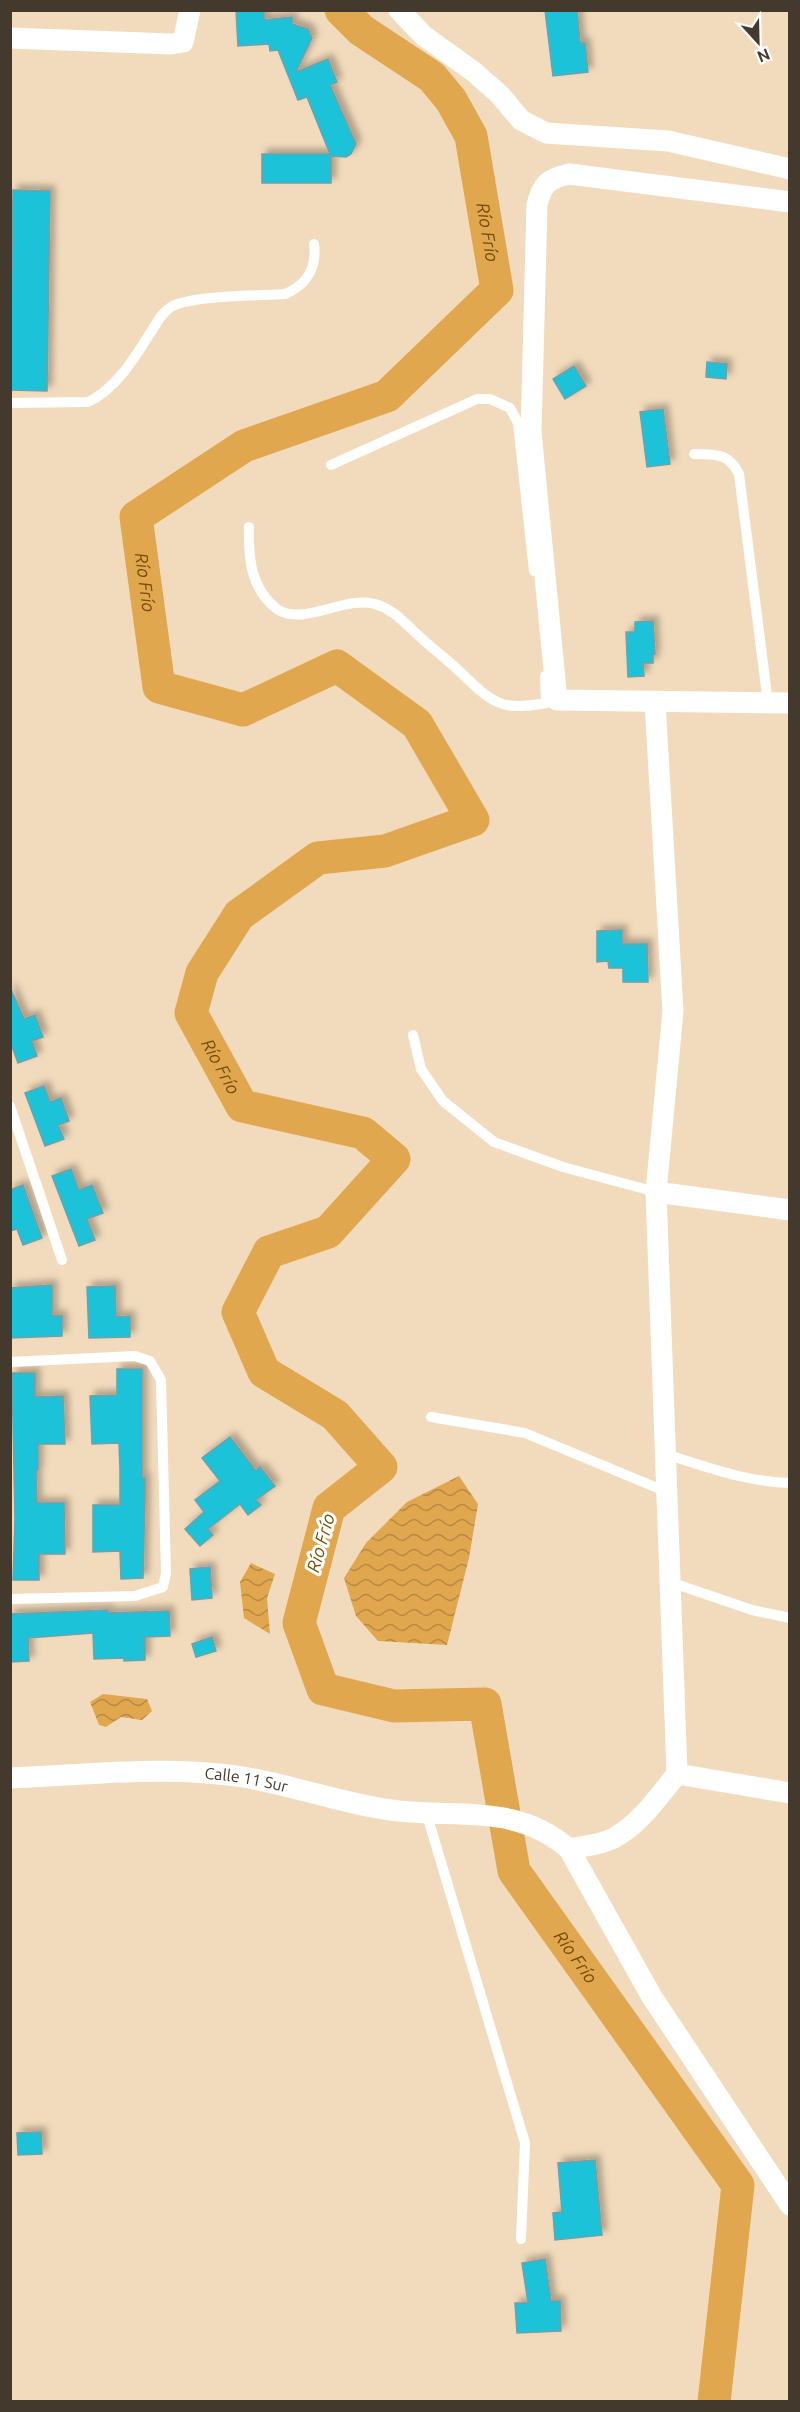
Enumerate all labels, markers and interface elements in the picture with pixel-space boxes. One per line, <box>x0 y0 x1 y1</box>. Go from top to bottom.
north arrow <box>728 12 788 72</box>
text: N <box>755 45 773 66</box>
water label: Río Frío <box>473 201 503 263</box>
water label: Río Frío <box>132 551 160 613</box>
water label: Río Frío <box>198 1035 245 1097</box>
water label: Río Frío <box>302 1511 338 1574</box>
street label: Calle 11 Sur <box>204 1764 290 1795</box>
water label: Río Frío <box>551 1926 602 1987</box>

